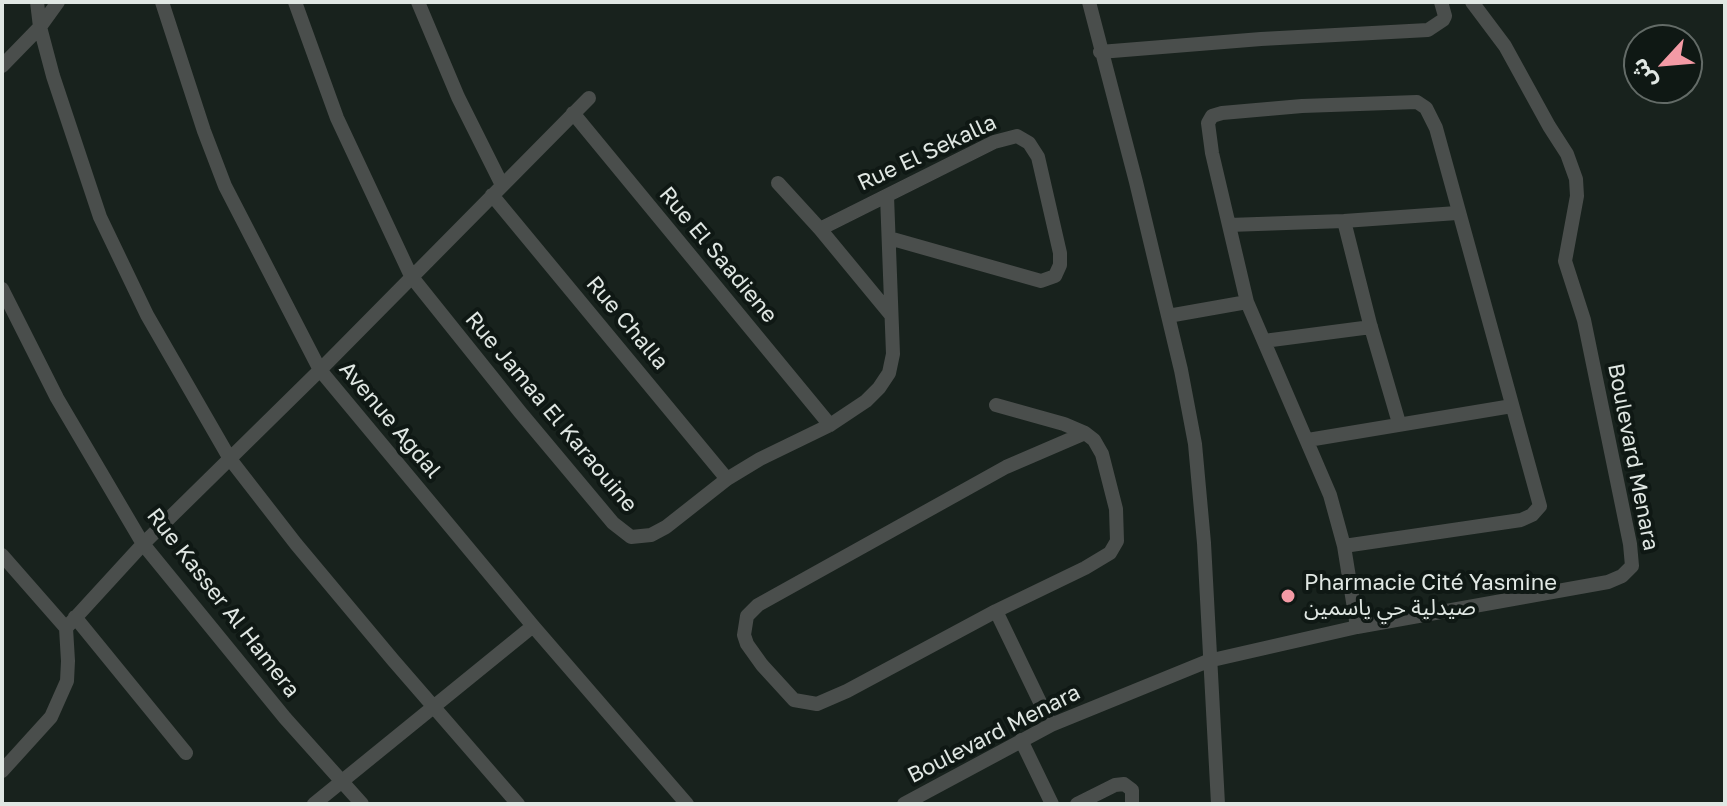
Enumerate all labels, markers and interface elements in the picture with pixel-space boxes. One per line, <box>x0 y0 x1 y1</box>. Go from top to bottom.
north arrow <box>1623 24 1703 104</box>
text: ش <box>1624 54 1662 93</box>
street label: Rue El Sekalla <box>853 109 1001 197</box>
street label: Rue El Saadiene <box>653 182 783 328</box>
street label: Rue Challa <box>580 271 674 375</box>
street label: Rue Jamaa El Karaouine <box>459 306 643 518</box>
street label: Avenue Agdal <box>334 356 446 484</box>
street label: Boulevard Menara <box>1602 361 1664 553</box>
street label: Rue Kasser Al Hamera <box>141 503 305 703</box>
place label: Pharmacie Cité Yasmine صيدلية حي ياسمين <box>1304 570 1557 622</box>
marker: Pharmacie Cité Yasmine صيدلية حي ياسمين <box>1279 587 1297 605</box>
street label: Boulevard Menara <box>903 679 1085 789</box>

